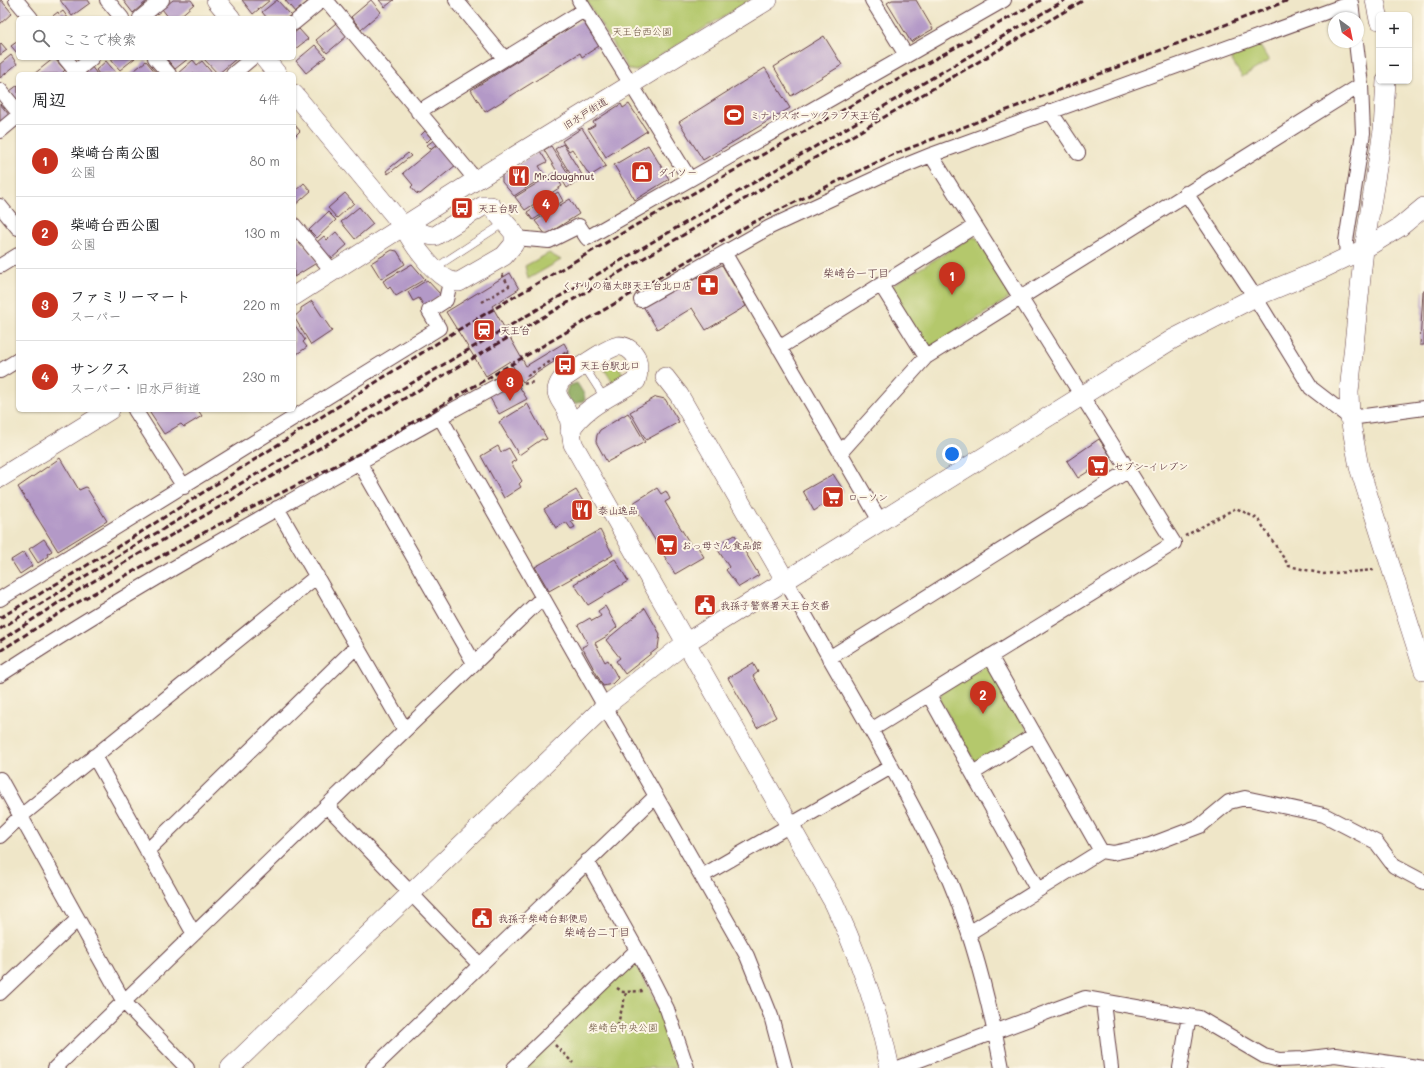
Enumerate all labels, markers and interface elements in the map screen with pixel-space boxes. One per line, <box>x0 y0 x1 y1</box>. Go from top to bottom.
north arrow <box>1328 12 1364 48</box>
map controls <box>1376 12 1412 84</box>
button: + <box>1376 12 1412 48</box>
search box <box>16 16 296 60</box>
park label: 天王台西公園 <box>612 24 672 38</box>
icon: search <box>30 27 52 49</box>
text: ここで検索 <box>62 29 137 49</box>
button: − <box>1376 48 1412 84</box>
text: 周辺 <box>32 88 66 110</box>
text: 4件 <box>259 90 280 107</box>
street label: 旧水戸街道 <box>560 94 610 132</box>
sports icon: ミナトスポーツクラブ天王台 <box>721 102 747 128</box>
place label: ミナトスポーツクラブ天王台 <box>750 108 880 122</box>
text: 柴崎台南公園 <box>70 142 160 162</box>
text: 1 <box>42 152 48 169</box>
text: 80 m <box>250 152 280 169</box>
shop icon: ダイソー <box>629 159 655 185</box>
text: 公園 <box>70 163 96 180</box>
restaurant icon: Mr.doughnut <box>506 163 532 189</box>
place label: ダイソー <box>658 165 697 179</box>
place label: Mr.doughnut <box>534 169 595 183</box>
pin: 4 <box>533 190 559 223</box>
bus stop icon: 天王台駅 <box>449 195 475 221</box>
place label: 天王台駅 <box>478 201 518 215</box>
text: 柴崎台西公園 <box>70 214 160 234</box>
text: 2 <box>41 224 49 241</box>
text: 130 m <box>244 224 280 241</box>
text: 公園 <box>70 235 96 252</box>
pin: 1 <box>939 262 965 295</box>
district label: 柴崎台一丁目 <box>823 265 889 280</box>
pharmacy icon: くすりの福太郎天王台北口店 <box>695 272 721 298</box>
place label: くすりの福太郎天王台北口店 <box>562 278 692 292</box>
text: ファミリーマート <box>70 286 191 306</box>
text: 3 <box>41 296 49 313</box>
text: 220 m <box>243 296 280 313</box>
text: スーパー <box>70 307 121 324</box>
station icon: 天王台 <box>471 317 497 343</box>
place label: 天王台 <box>500 323 530 337</box>
bus stop icon: 天王台駅北口 <box>552 352 578 378</box>
text: サンクス <box>70 358 130 378</box>
place label: 天王台駅北口 <box>580 358 640 372</box>
text: 4 <box>41 368 49 385</box>
text: 230 m <box>243 368 280 385</box>
pin: 3 <box>497 368 523 401</box>
text: スーパー · 旧水戸街道 <box>70 379 200 396</box>
your location <box>942 444 962 464</box>
supermarket icon: セブン-イレブン <box>1085 453 1111 479</box>
place label: セブン-イレブン <box>1114 459 1188 473</box>
supermarket icon: ローソン <box>820 484 846 510</box>
place label: ローソン <box>848 490 888 504</box>
restaurant icon: 泰山逸品 <box>569 497 595 523</box>
place label: 泰山逸品 <box>598 503 638 517</box>
supermarket icon: おっ母さん食品館 <box>654 532 680 558</box>
place label: おっ母さん食品館 <box>682 538 762 552</box>
public building icon: 我孫子警察署天王台交番 <box>692 592 718 618</box>
place label: 我孫子警察署天王台交番 <box>720 598 830 612</box>
pin: 2 <box>970 681 996 714</box>
public building icon: 我孫子柴崎台郵便局 <box>469 905 495 931</box>
place label: 我孫子柴崎台郵便局 <box>498 911 588 925</box>
district label: 柴崎台二丁目 <box>564 924 630 939</box>
park label: 柴崎台中央公園 <box>588 1020 658 1034</box>

